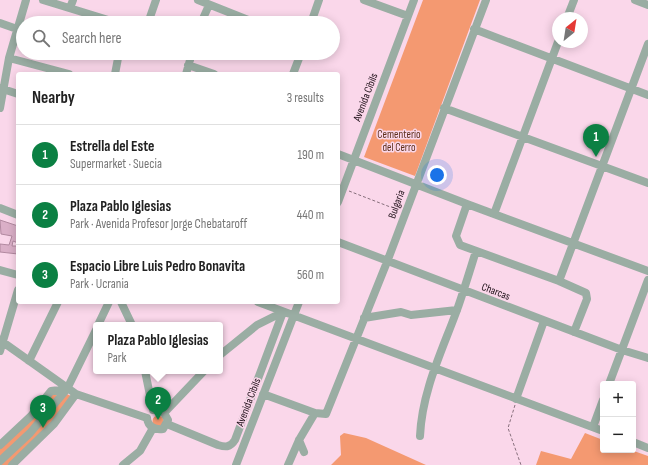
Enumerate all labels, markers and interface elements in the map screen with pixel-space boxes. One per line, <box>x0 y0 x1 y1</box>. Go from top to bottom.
north arrow <box>552 12 588 48</box>
search box <box>16 16 340 60</box>
icon: search <box>30 27 52 49</box>
text: Search here <box>62 29 122 48</box>
street label: Avenida Cibils <box>350 71 381 124</box>
text: Nearby <box>32 88 75 108</box>
text: 3 results <box>287 90 324 106</box>
pin: 1 <box>583 124 609 157</box>
park label: Cementerio del Cerro <box>377 128 421 154</box>
text: Estrella del Este <box>70 137 155 156</box>
text: 1 <box>42 147 48 163</box>
text: 190 m <box>297 147 324 163</box>
text: Supermarket · Suecia <box>70 156 162 172</box>
your location <box>427 165 447 185</box>
street label: Bulgaria <box>385 188 408 220</box>
text: Plaza Pablo Iglesias <box>70 197 171 216</box>
text: 2 <box>42 207 48 223</box>
text: 440 m <box>297 207 324 223</box>
text: Park · Avenida Profesor Jorge Chebataroff <box>70 216 247 232</box>
text: Espacio Libre Luis Pedro Bonavita <box>70 257 245 276</box>
text: 3 <box>42 267 48 283</box>
text: 560 m <box>297 267 324 283</box>
text: Park · Ucrania <box>70 276 129 292</box>
street label: Charcas <box>480 280 512 303</box>
popup <box>93 322 223 374</box>
text: Plaza Pablo Iglesias <box>107 331 209 350</box>
text: Park <box>107 350 126 366</box>
street label: Avenida Cibils <box>233 376 264 429</box>
map controls <box>600 381 636 453</box>
button: + <box>600 381 636 417</box>
pin: 2 <box>145 387 171 420</box>
pin: 3 <box>30 395 56 428</box>
button: − <box>600 417 636 453</box>

